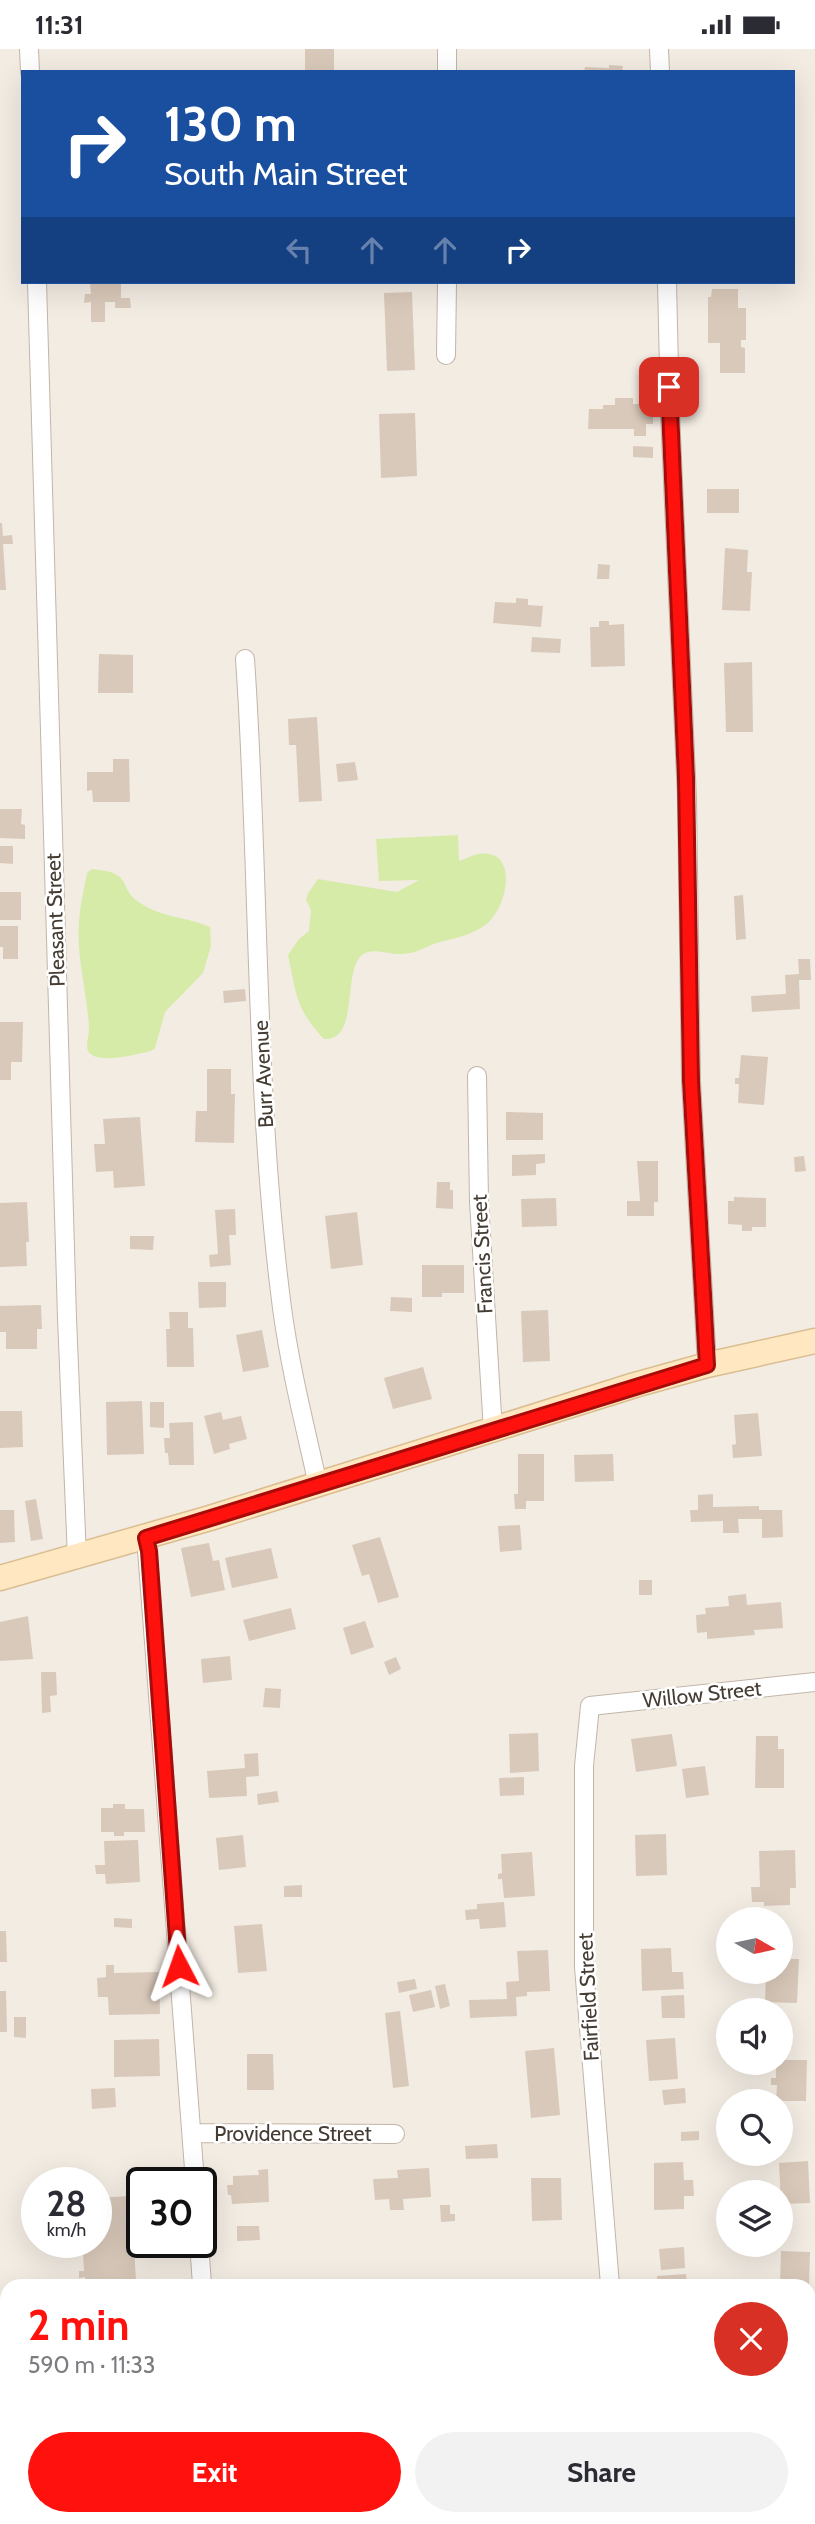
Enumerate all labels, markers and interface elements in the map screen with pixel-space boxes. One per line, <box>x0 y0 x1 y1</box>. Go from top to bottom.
text: 11:31 <box>35 9 84 41</box>
text: 130 m <box>164 94 297 153</box>
icon: right <box>49 98 140 189</box>
text: South Main Street <box>164 154 408 193</box>
icon: left <box>280 231 318 269</box>
icon: ahead <box>353 231 391 269</box>
icon: ahead <box>426 231 464 269</box>
icon: right <box>499 231 537 269</box>
pin <box>639 357 699 417</box>
icon: arrive <box>650 368 688 406</box>
street label: Pleasant Street <box>40 853 70 987</box>
street label: Burr Avenue <box>248 1019 278 1129</box>
street label: Francis Street <box>466 1194 498 1314</box>
street label: Willow Street <box>641 1675 763 1713</box>
north arrow <box>716 1907 793 1985</box>
map controls <box>716 1907 793 2257</box>
position arrow <box>142 1929 216 2003</box>
street label: Fairfield Street <box>572 1932 604 2062</box>
button: sound <box>716 1998 793 2075</box>
button: search <box>716 2089 793 2166</box>
street label: Providence Street <box>214 2121 372 2146</box>
speed limit sign: 30 <box>126 2167 217 2258</box>
button: layers <box>716 2180 793 2257</box>
text: 28 <box>47 2182 86 2225</box>
text: km/h <box>47 2219 86 2241</box>
text: 2 min <box>28 2299 129 2351</box>
button: close <box>714 2302 788 2376</box>
text: 590 m · 11:33 <box>28 2351 155 2379</box>
button: Exit <box>28 2432 401 2512</box>
button: Share <box>415 2432 788 2512</box>

